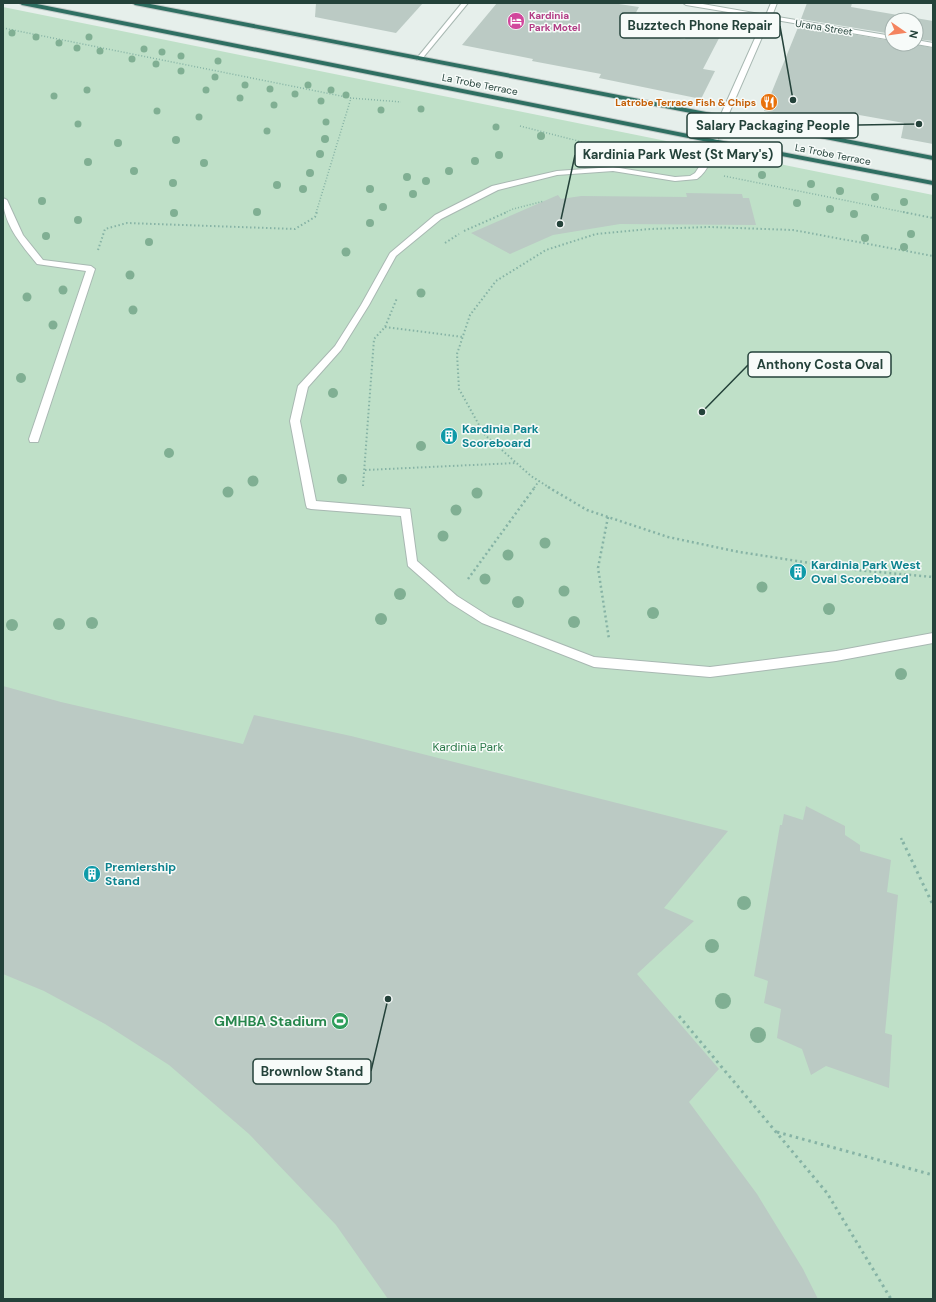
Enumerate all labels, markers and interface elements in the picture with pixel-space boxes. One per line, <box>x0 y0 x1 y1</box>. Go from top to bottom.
place label: Kardinia Park Motel <box>529 9 581 34</box>
hotel icon: Kardinia Park Motel <box>506 11 526 31</box>
north arrow <box>884 12 924 52</box>
callout: Buzztech Phone Repair <box>620 13 780 38</box>
text: Buzztech Phone Repair <box>628 17 773 34</box>
street label: Urana Street <box>794 17 854 38</box>
text: N <box>906 29 921 40</box>
street label: La Trobe Terrace <box>441 71 519 98</box>
restaurant icon: Latrobe Terrace Fish & Chips <box>759 92 779 112</box>
place label: Latrobe Terrace Fish & Chips <box>615 96 756 109</box>
callout: Salary Packaging People <box>687 113 858 138</box>
text: Salary Packaging People <box>696 117 850 134</box>
street label: La Trobe Terrace <box>794 141 872 168</box>
callout: Kardinia Park West (St Mary's) <box>575 142 782 167</box>
text: Kardinia Park West (St Mary's) <box>583 146 773 163</box>
callout: Anthony Costa Oval <box>748 352 891 377</box>
text: Anthony Costa Oval <box>757 356 883 373</box>
place label: Kardinia Park Scoreboard <box>462 421 539 451</box>
building icon: Kardinia Park Scoreboard <box>439 426 459 446</box>
place label: Kardinia Park West Oval Scoreboard <box>811 557 921 587</box>
building icon: Kardinia Park West Oval Scoreboard <box>788 562 808 582</box>
park label: Kardinia Park <box>432 739 504 755</box>
place label: Premiership Stand <box>105 859 176 889</box>
building icon: Premiership Stand <box>82 864 102 884</box>
sports icon: GMHBA Stadium <box>330 1011 350 1031</box>
place label: GMHBA Stadium <box>214 1012 327 1030</box>
callout: Brownlow Stand <box>253 1059 371 1084</box>
text: Brownlow Stand <box>261 1063 363 1080</box>

